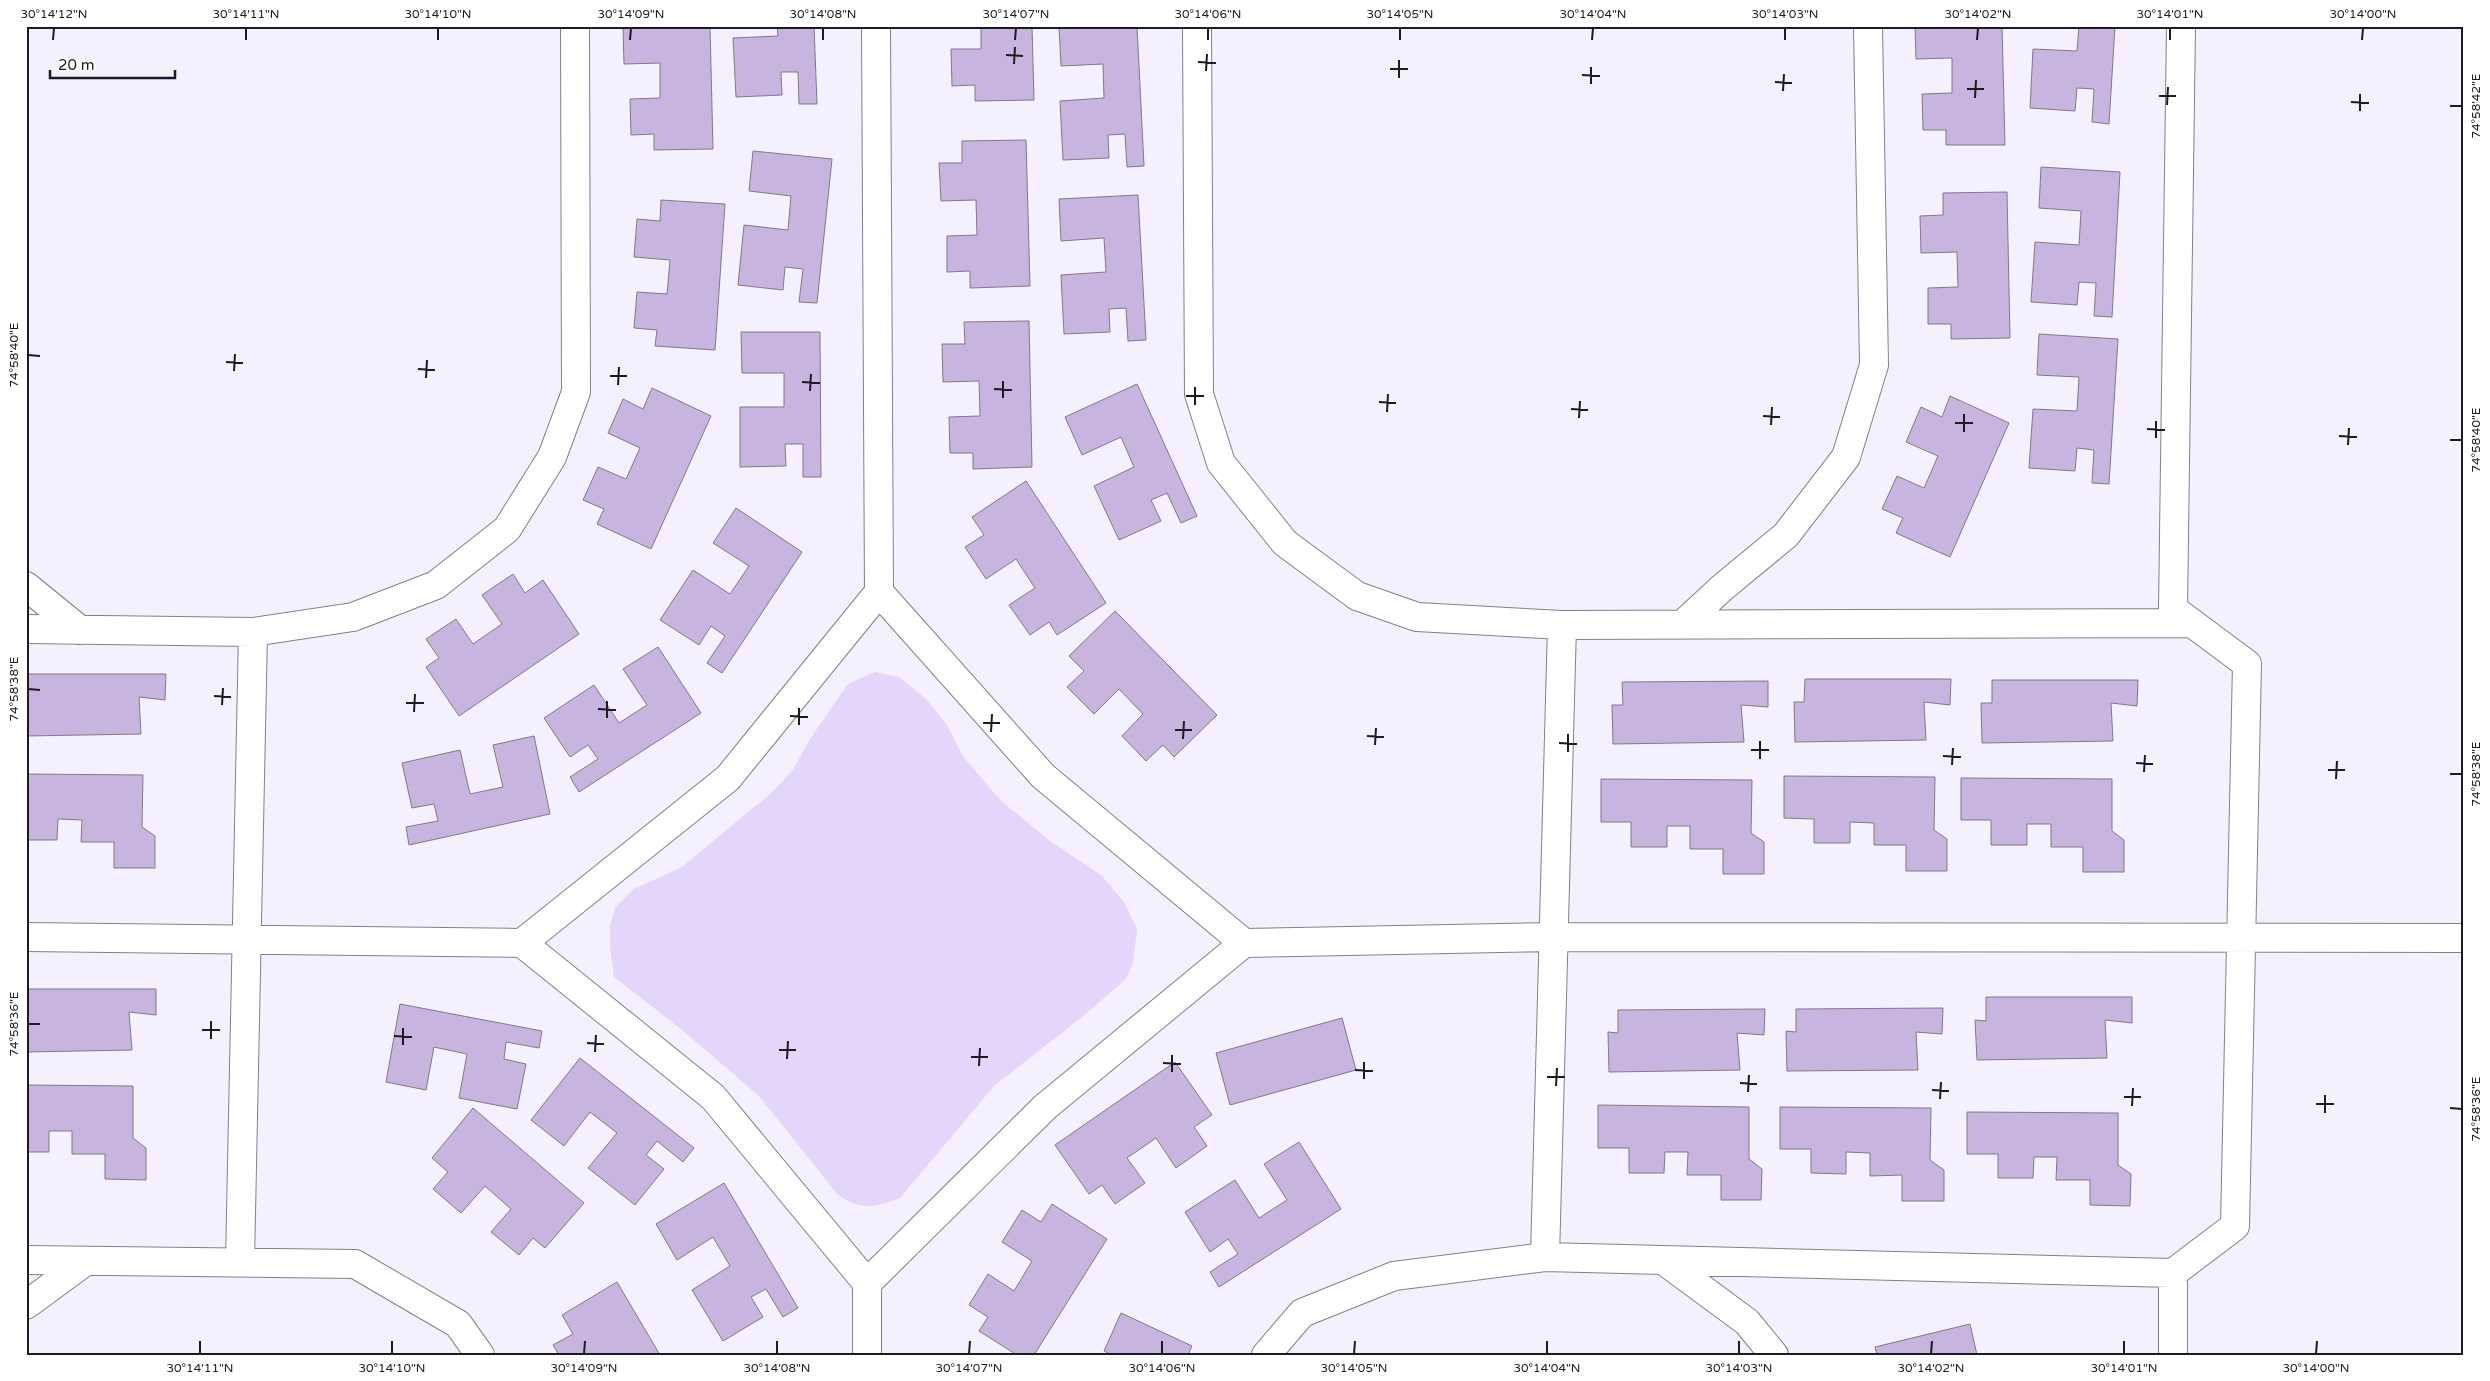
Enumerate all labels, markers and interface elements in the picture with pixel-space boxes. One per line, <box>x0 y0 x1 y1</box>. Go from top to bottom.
text: 30°14'12"N <box>21 7 88 21</box>
text: 30°14'11"N <box>213 7 280 21</box>
text: 30°14'10"N <box>405 7 472 21</box>
text: 30°14'09"N <box>598 7 665 21</box>
text: 30°14'08"N <box>790 7 857 21</box>
text: 30°14'07"N <box>983 7 1050 21</box>
text: 30°14'06"N <box>1175 7 1242 21</box>
text: 30°14'05"N <box>1367 7 1434 21</box>
text: 30°14'04"N <box>1560 7 1627 21</box>
text: 30°14'03"N <box>1752 7 1819 21</box>
text: 30°14'02"N <box>1945 7 2012 21</box>
text: 30°14'01"N <box>2137 7 2204 21</box>
text: 30°14'00"N <box>2330 7 2397 21</box>
scale bar <box>50 48 175 80</box>
text: 20 m <box>58 56 95 74</box>
text: 74°58'42"E <box>2469 73 2483 139</box>
text: 74°58'40"E <box>7 322 21 388</box>
text: 74°58'40"E <box>2469 407 2483 473</box>
text: 74°58'38"E <box>7 656 21 722</box>
text: 74°58'38"E <box>2469 741 2483 807</box>
text: 74°58'36"E <box>7 991 21 1057</box>
text: 74°58'36"E <box>2469 1076 2483 1142</box>
text: 30°14'11"N <box>167 1361 234 1375</box>
text: 30°14'10"N <box>359 1361 426 1375</box>
text: 30°14'09"N <box>551 1361 618 1375</box>
text: 30°14'08"N <box>744 1361 811 1375</box>
text: 30°14'07"N <box>936 1361 1003 1375</box>
text: 30°14'06"N <box>1129 1361 1196 1375</box>
text: 30°14'05"N <box>1321 1361 1388 1375</box>
text: 30°14'04"N <box>1514 1361 1581 1375</box>
text: 30°14'03"N <box>1706 1361 1773 1375</box>
text: 30°14'02"N <box>1898 1361 1965 1375</box>
text: 30°14'01"N <box>2091 1361 2158 1375</box>
text: 30°14'00"N <box>2283 1361 2350 1375</box>

